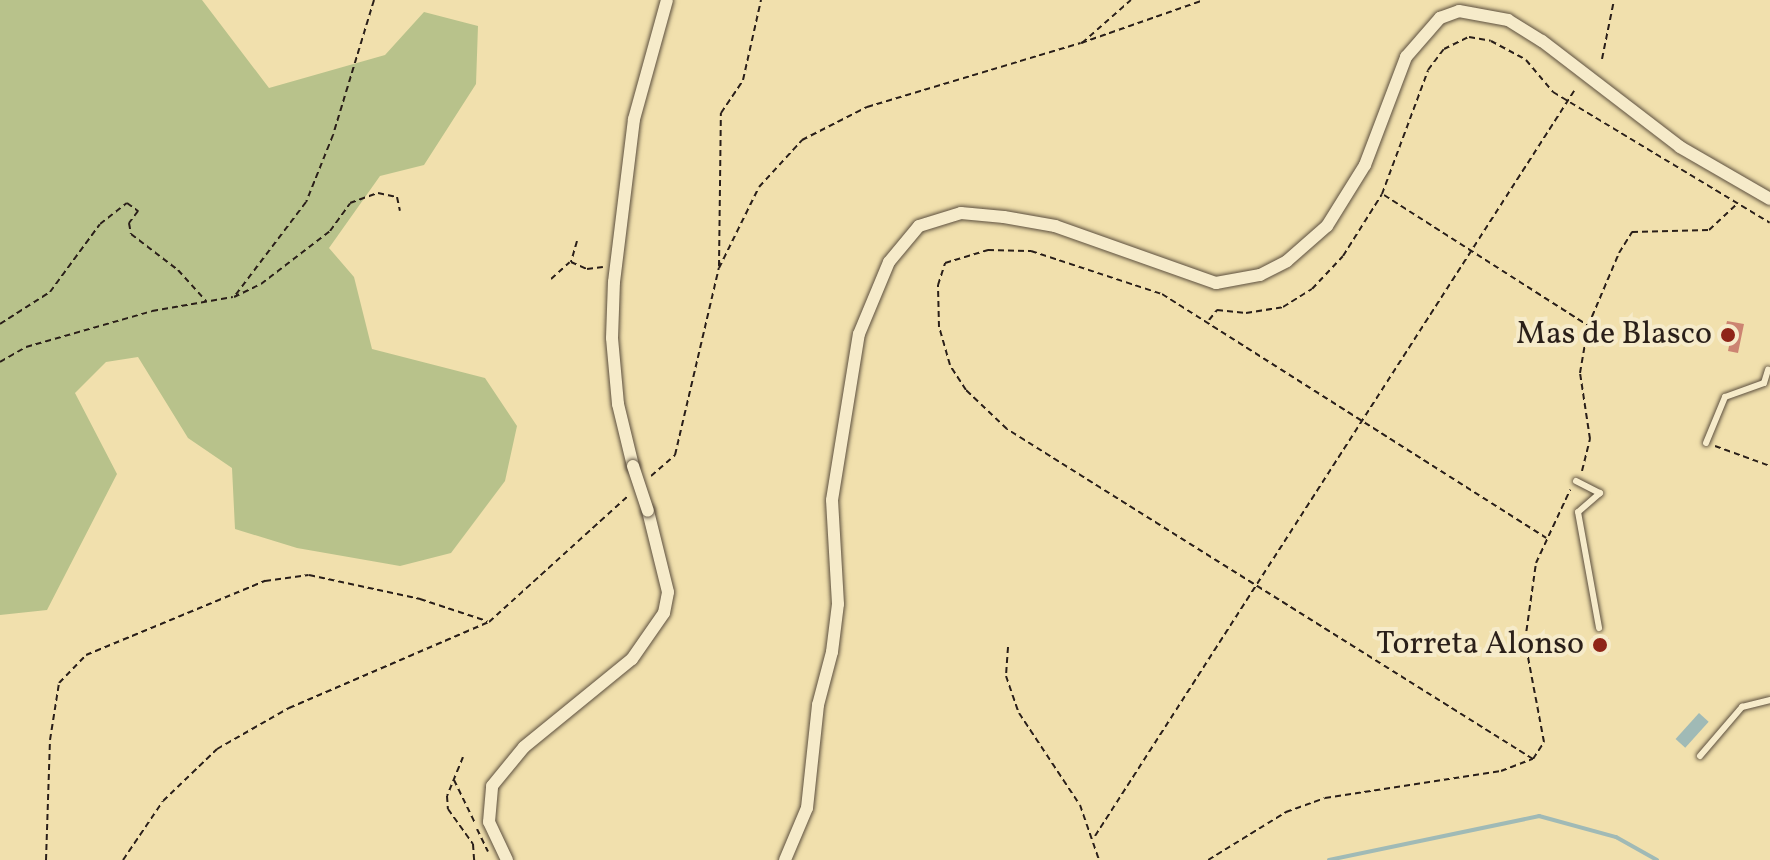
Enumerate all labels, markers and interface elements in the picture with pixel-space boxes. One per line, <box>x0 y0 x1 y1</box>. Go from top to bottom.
place label: Mas de Blasco <box>1516 316 1712 354</box>
marker: Mas de Blasco <box>1719 326 1737 344</box>
place label: Torreta Alonso <box>1376 626 1584 664</box>
marker: Torreta Alonso <box>1591 636 1609 654</box>

